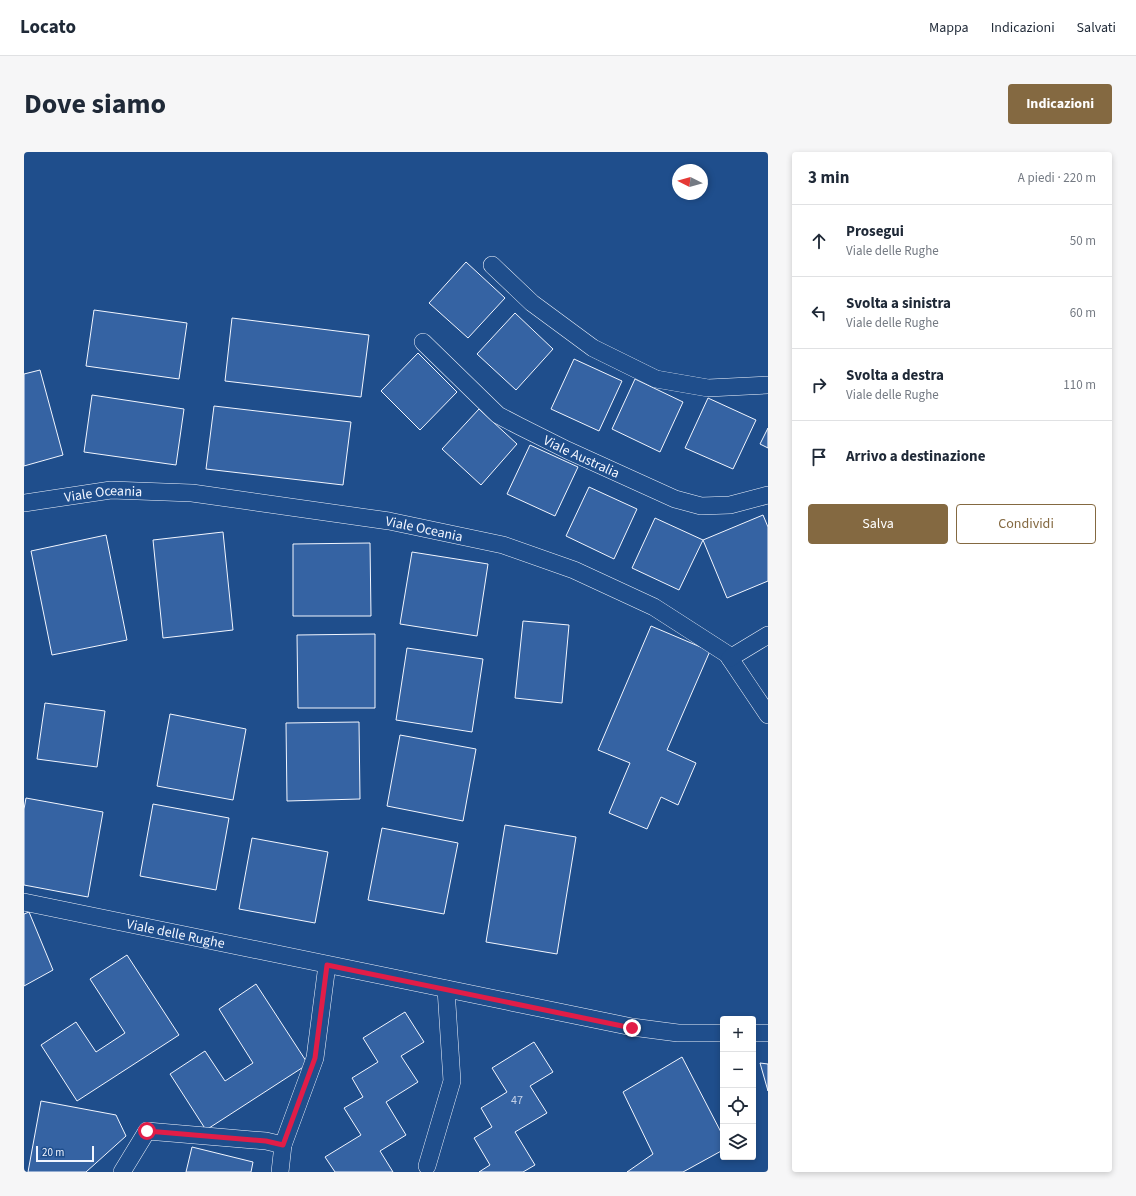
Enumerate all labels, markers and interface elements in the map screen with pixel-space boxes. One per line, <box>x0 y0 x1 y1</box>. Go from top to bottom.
text: Locato <box>20 14 76 41</box>
text: Mappa <box>929 18 969 38</box>
text: Indicazioni <box>991 18 1055 38</box>
text: Salvati <box>1077 18 1116 38</box>
text: Dove siamo <box>24 84 166 124</box>
button: Indicazioni <box>1008 84 1112 124</box>
north arrow <box>672 164 708 200</box>
text: 3 min <box>808 166 849 190</box>
text: A piedi · 220 m <box>1018 169 1096 187</box>
text: Prosegui <box>846 221 904 242</box>
icon: ahead <box>808 230 830 252</box>
text: 50 m <box>1070 232 1096 250</box>
text: Viale delle Rughe <box>846 242 939 260</box>
text: Svolta a sinistra <box>846 293 951 314</box>
icon: left <box>808 302 830 324</box>
text: 60 m <box>1070 304 1096 322</box>
text: Viale delle Rughe <box>846 314 939 332</box>
text: Svolta a destra <box>846 365 944 386</box>
icon: right <box>808 374 830 396</box>
text: 110 m <box>1063 376 1096 394</box>
text: Viale delle Rughe <box>846 386 939 404</box>
street label: Viale Australia <box>540 431 623 484</box>
icon: arrive <box>808 446 830 468</box>
text: Arrivo a destinazione <box>846 446 985 467</box>
street label: Viale Oceania <box>63 481 143 508</box>
button: Salva <box>808 504 948 544</box>
button: Condividi <box>956 504 1096 544</box>
street label: Viale Oceania <box>384 512 464 547</box>
street label: Viale delle Rughe <box>125 914 227 954</box>
map controls <box>720 1016 756 1160</box>
button: + <box>720 1016 756 1052</box>
route end <box>623 1019 641 1037</box>
button: − <box>720 1052 756 1088</box>
button: locate <box>720 1088 756 1124</box>
house number: 47 <box>511 1092 523 1109</box>
route start <box>138 1122 156 1140</box>
button: layers <box>720 1124 756 1160</box>
scale bar <box>36 1144 94 1163</box>
text: 20 m <box>42 1145 64 1160</box>

